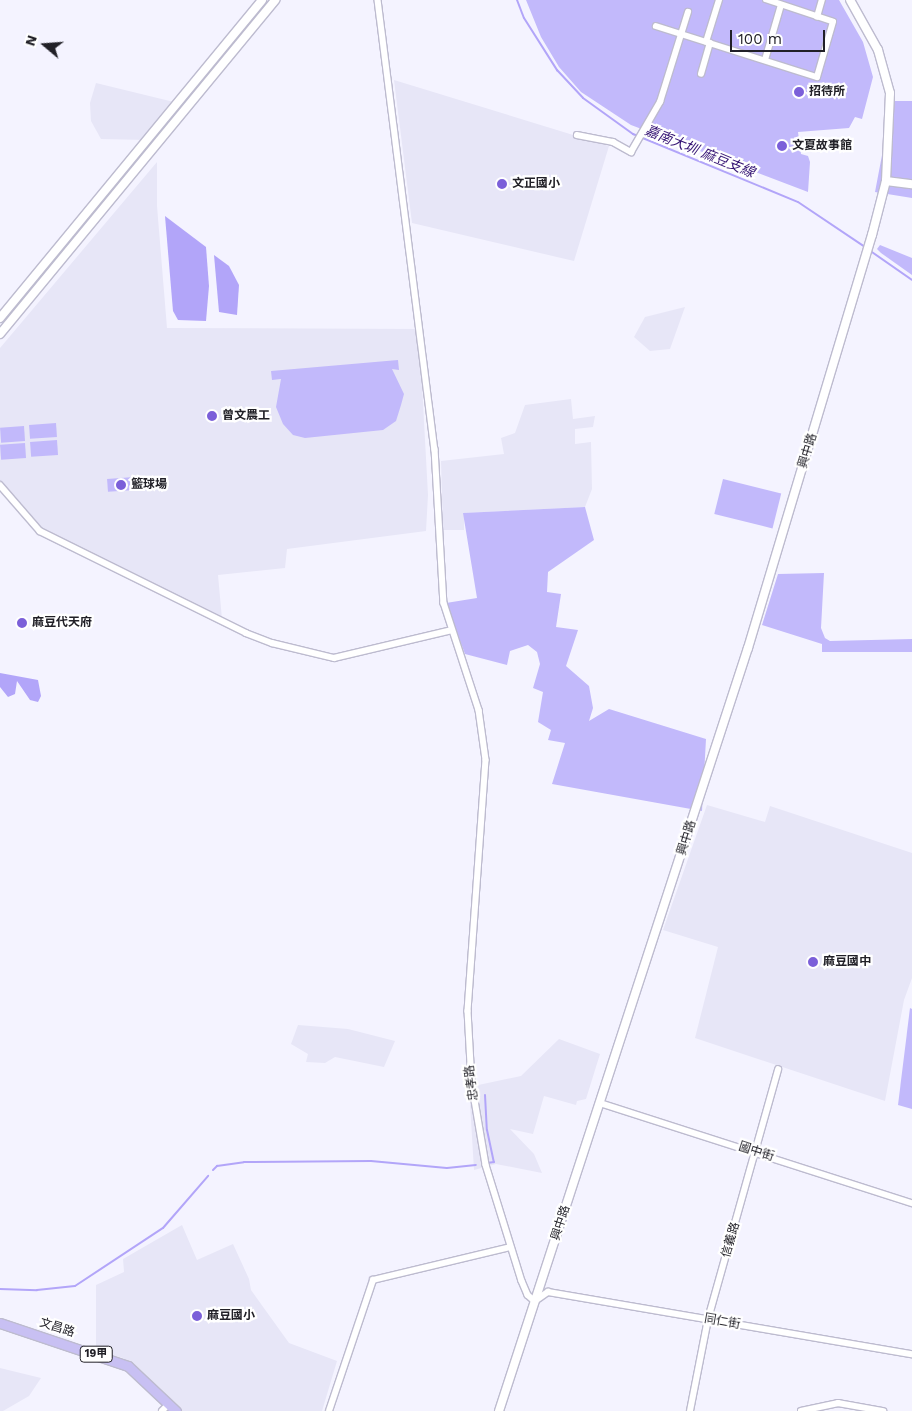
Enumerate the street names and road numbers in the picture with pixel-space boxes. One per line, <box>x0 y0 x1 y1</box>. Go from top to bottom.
street label: 興中路 <box>796 432 820 470</box>
street label: 興中路 <box>675 819 699 857</box>
street label: 忠孝路 <box>463 1064 481 1102</box>
street label: 國中街 <box>737 1140 775 1164</box>
street label: 興中路 <box>549 1204 573 1242</box>
street label: 信義路 <box>719 1221 743 1259</box>
street label: 同仁街 <box>703 1312 741 1332</box>
street label: 文昌路 <box>38 1316 76 1340</box>
road number: 19甲 <box>78 1346 114 1362</box>

